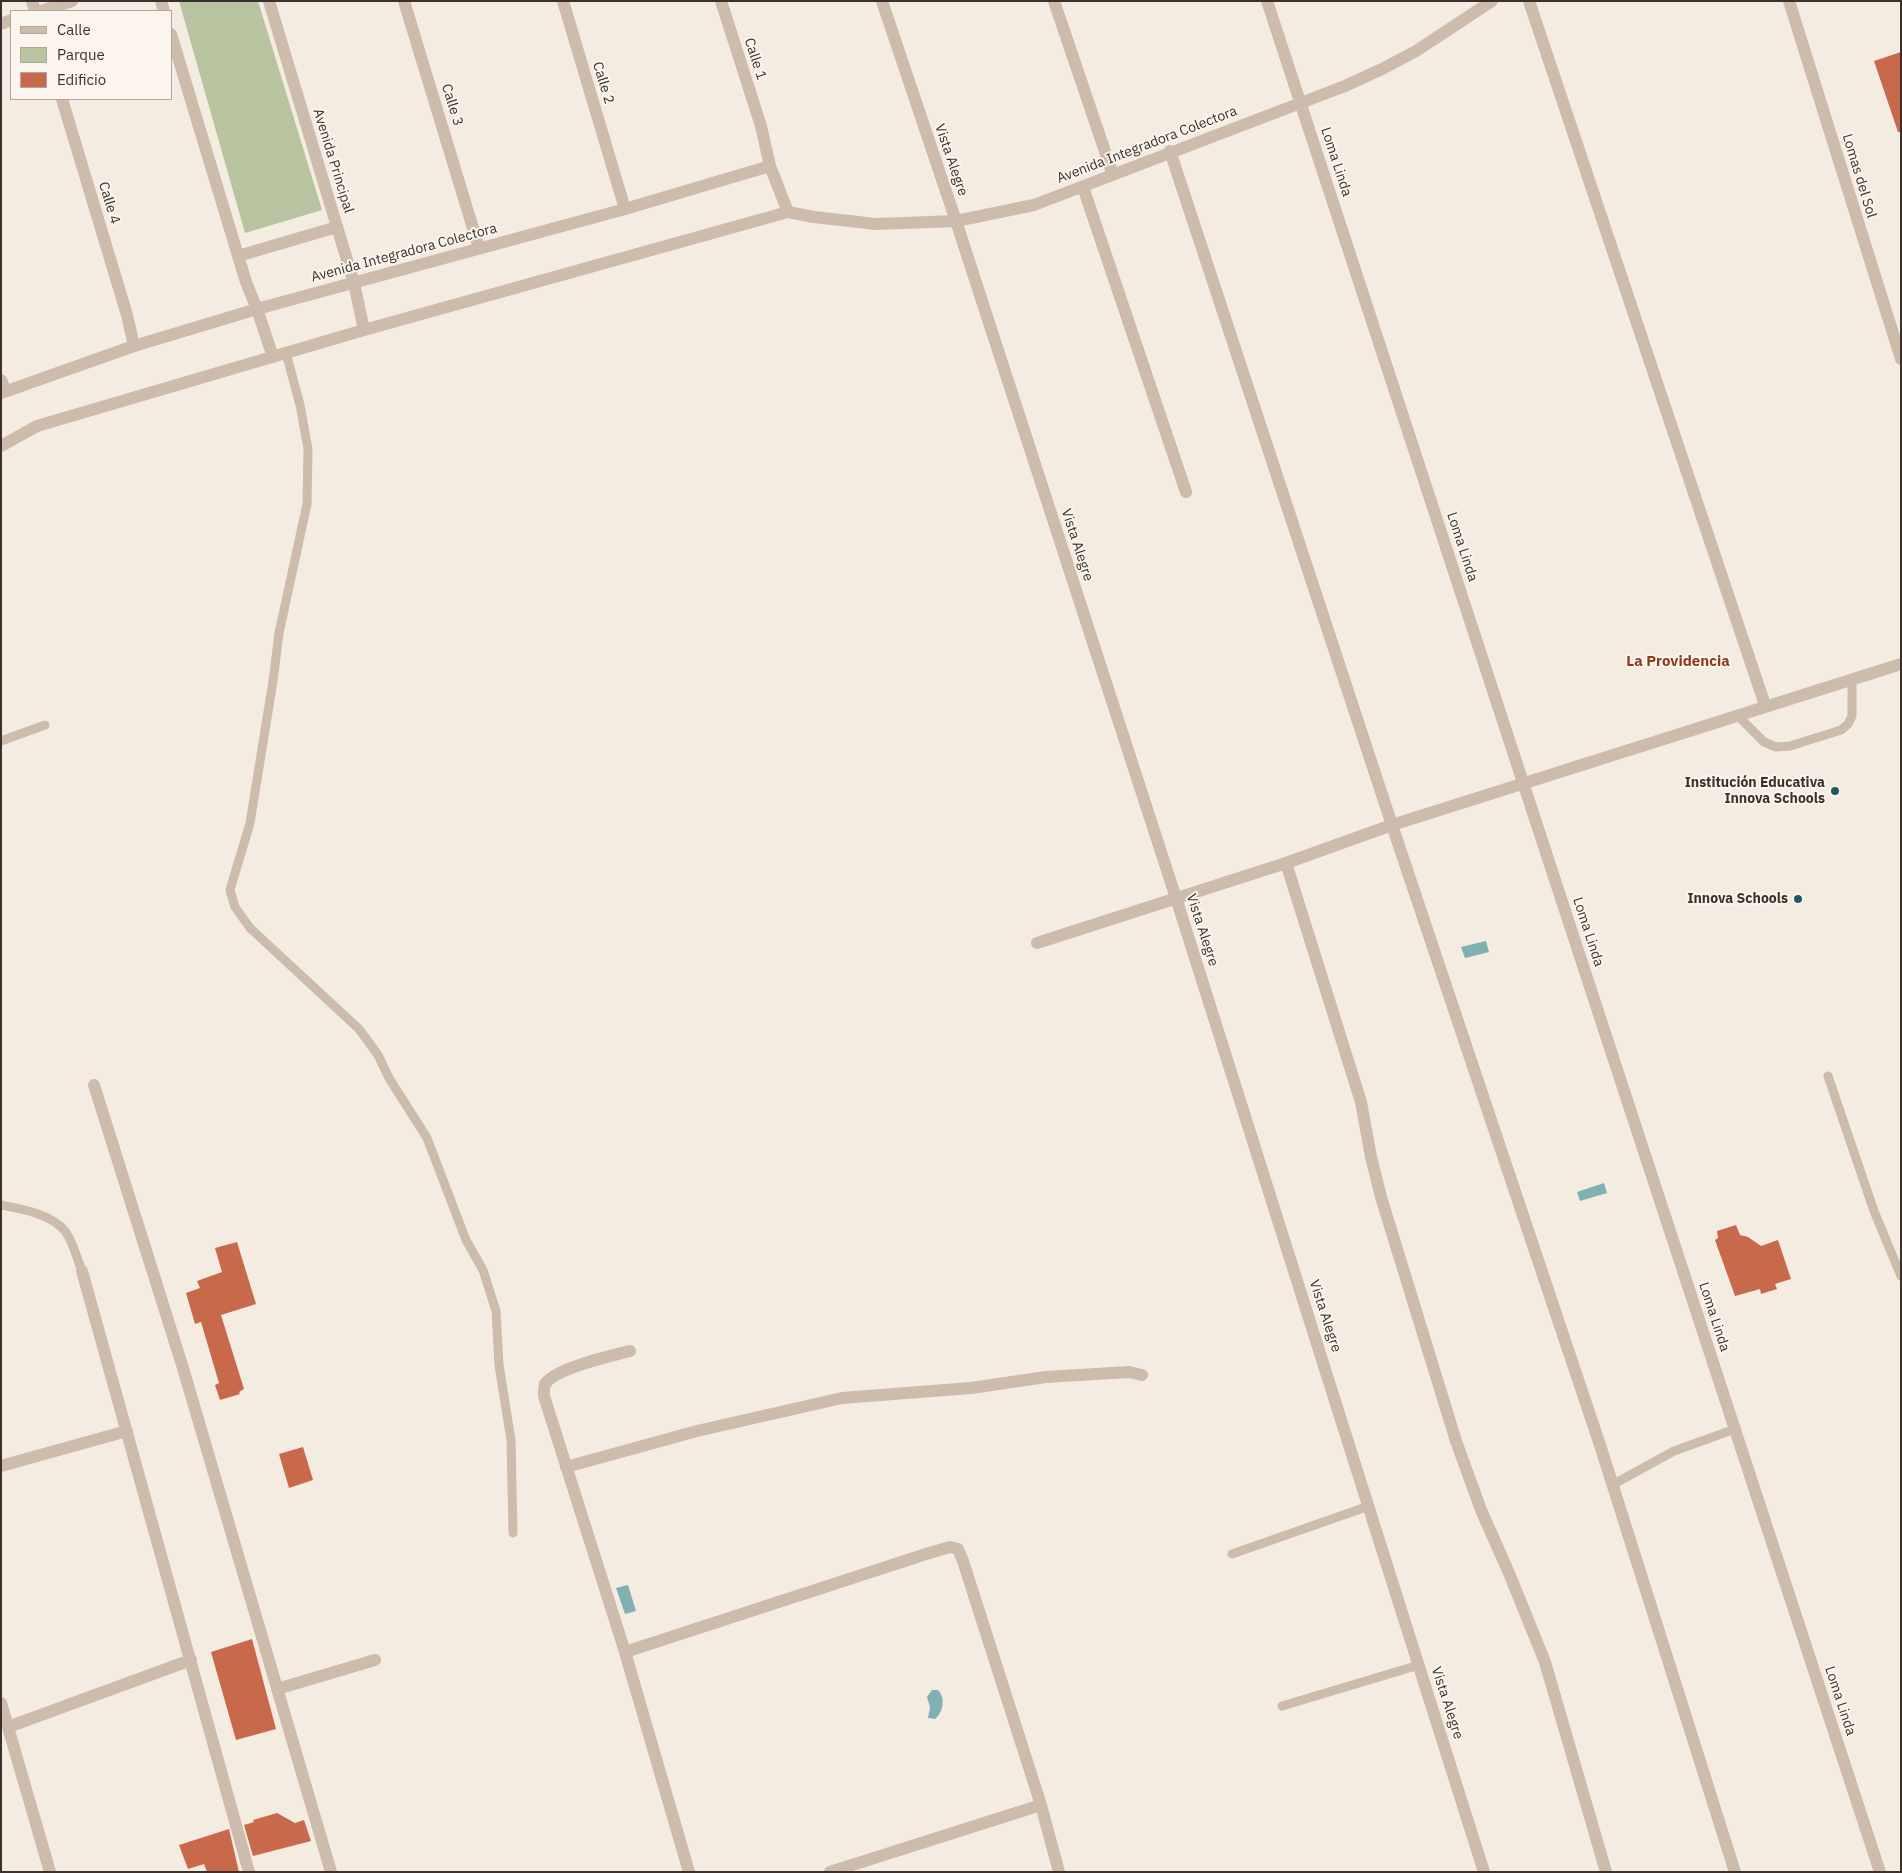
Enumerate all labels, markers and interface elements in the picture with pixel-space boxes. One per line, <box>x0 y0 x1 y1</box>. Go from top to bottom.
legend <box>10 10 172 100</box>
text: Calle <box>57 20 91 39</box>
street label: Calle 1 <box>740 36 770 82</box>
text: Parque <box>57 45 105 64</box>
street label: Calle 2 <box>589 60 617 106</box>
text: Edificio <box>57 70 106 89</box>
street label: Calle 3 <box>438 82 466 128</box>
street label: Avenida Integradora Colectora <box>1055 103 1239 187</box>
street label: Avenida Principal <box>309 107 357 215</box>
street label: Vista Alegre <box>931 122 971 198</box>
street label: Loma Linda <box>1317 125 1355 199</box>
street label: Lomas del Sol <box>1838 132 1880 220</box>
street label: Calle 4 <box>95 180 123 226</box>
street label: Avenida Integradora Colectora <box>309 220 499 286</box>
street label: Vista Alegre <box>1057 507 1097 583</box>
street label: Loma Linda <box>1443 510 1481 584</box>
district label: La Providencia <box>1626 653 1730 671</box>
place label: Institución Educativa Innova Schools <box>1685 775 1825 808</box>
marker: Institución Educativa Innova Schools <box>1829 785 1841 797</box>
place label: Innova Schools <box>1687 891 1788 907</box>
street label: Vista Alegre <box>1182 892 1222 968</box>
marker: Innova Schools <box>1792 893 1804 905</box>
street label: Loma Linda <box>1569 895 1607 969</box>
street label: Vista Alegre <box>1305 1278 1345 1354</box>
street label: Loma Linda <box>1695 1280 1733 1354</box>
street label: Loma Linda <box>1821 1664 1859 1738</box>
street label: Vista Alegre <box>1427 1665 1467 1741</box>

